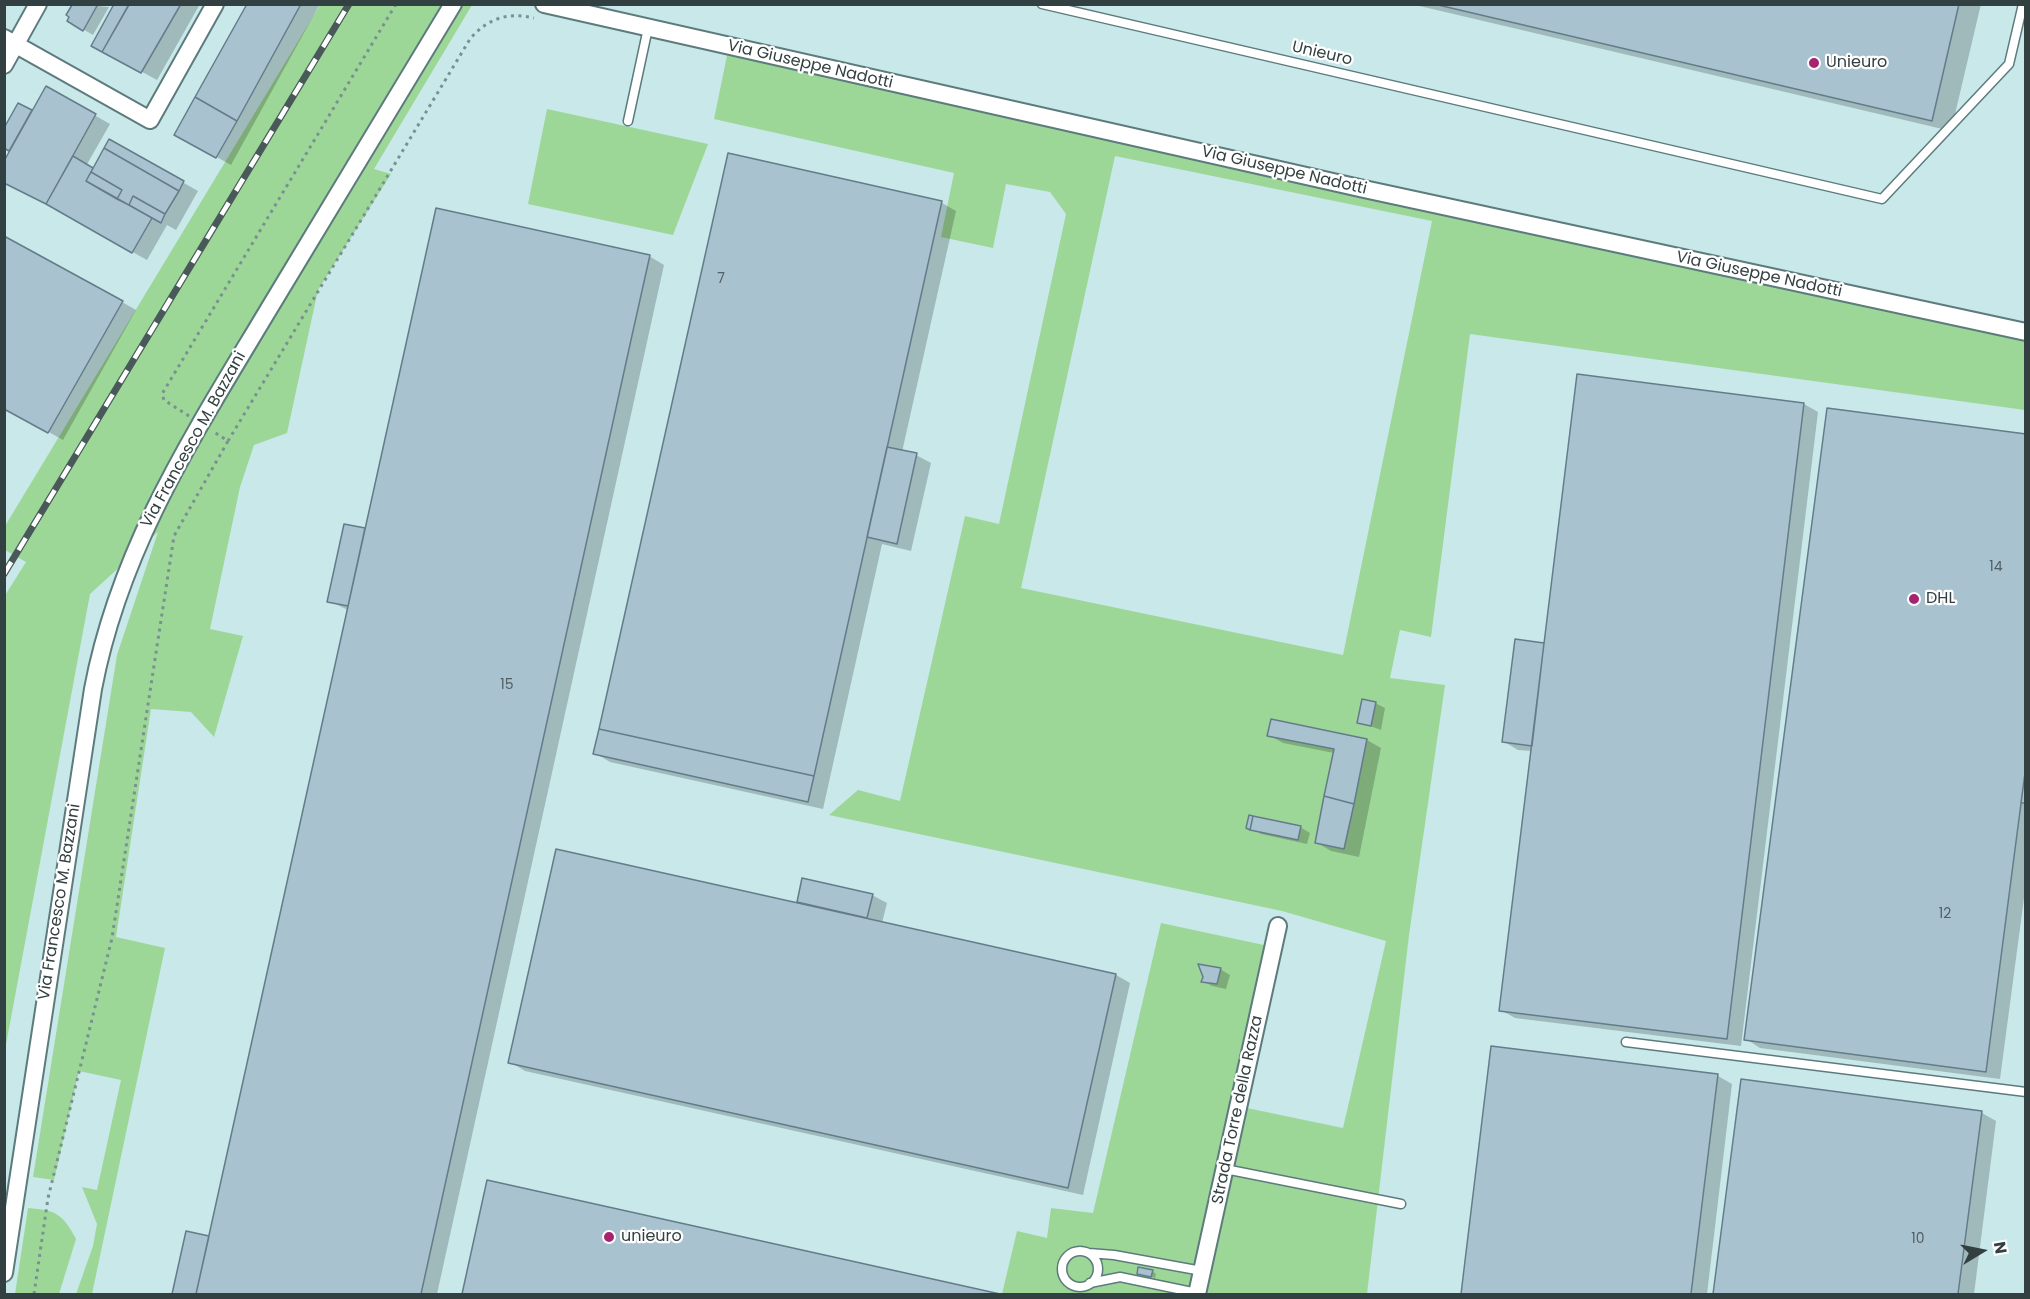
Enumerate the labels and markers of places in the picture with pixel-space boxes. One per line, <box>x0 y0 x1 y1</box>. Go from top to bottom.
place label: Unieuro <box>1826 53 1887 73</box>
marker: Unieuro <box>1807 56 1821 70</box>
place label: DHL <box>1926 589 1955 609</box>
marker: DHL <box>1907 592 1921 606</box>
place label: unieuro <box>621 1227 682 1247</box>
marker: unieuro <box>602 1230 616 1244</box>

